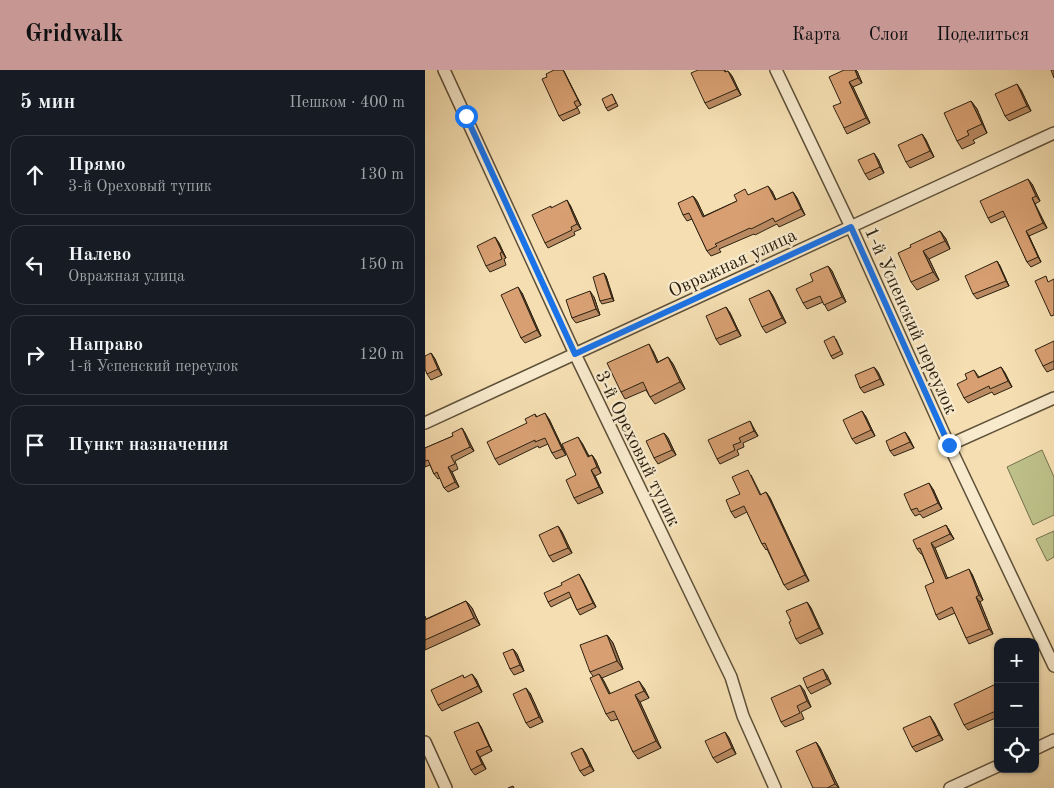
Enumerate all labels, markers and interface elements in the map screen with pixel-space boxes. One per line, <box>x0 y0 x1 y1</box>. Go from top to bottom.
text: Gridwalk <box>25 23 123 47</box>
text: Карта <box>792 26 841 44</box>
text: Слои <box>869 26 908 44</box>
text: Поделиться <box>936 26 1029 44</box>
text: 5 мин <box>20 92 75 113</box>
text: Пешком · 400 m <box>289 95 405 111</box>
route start <box>455 105 478 128</box>
text: Прямо <box>68 156 126 175</box>
icon: ahead <box>21 161 49 189</box>
text: 130 m <box>359 167 404 183</box>
text: 3-й Ореховый тупик <box>68 179 212 195</box>
street label: 1-й Успенский переулок <box>860 225 960 418</box>
street label: Овражная улица <box>666 226 801 302</box>
text: Налево <box>68 246 131 265</box>
icon: left <box>21 251 49 279</box>
text: 150 m <box>359 257 404 273</box>
text: Овражная улица <box>68 269 185 285</box>
text: Направо <box>68 336 143 355</box>
icon: right <box>21 341 49 369</box>
text: 120 m <box>359 347 404 363</box>
text: 1-й Успенский переулок <box>68 359 239 375</box>
street label: 3-й Ореховый тупик <box>591 368 683 530</box>
icon: arrive <box>21 431 49 459</box>
route end <box>938 434 961 457</box>
text: Пункт назначения <box>68 436 228 455</box>
map controls <box>994 638 1039 773</box>
button: + <box>994 638 1039 683</box>
button: − <box>994 683 1039 728</box>
button: locate <box>994 728 1039 773</box>

